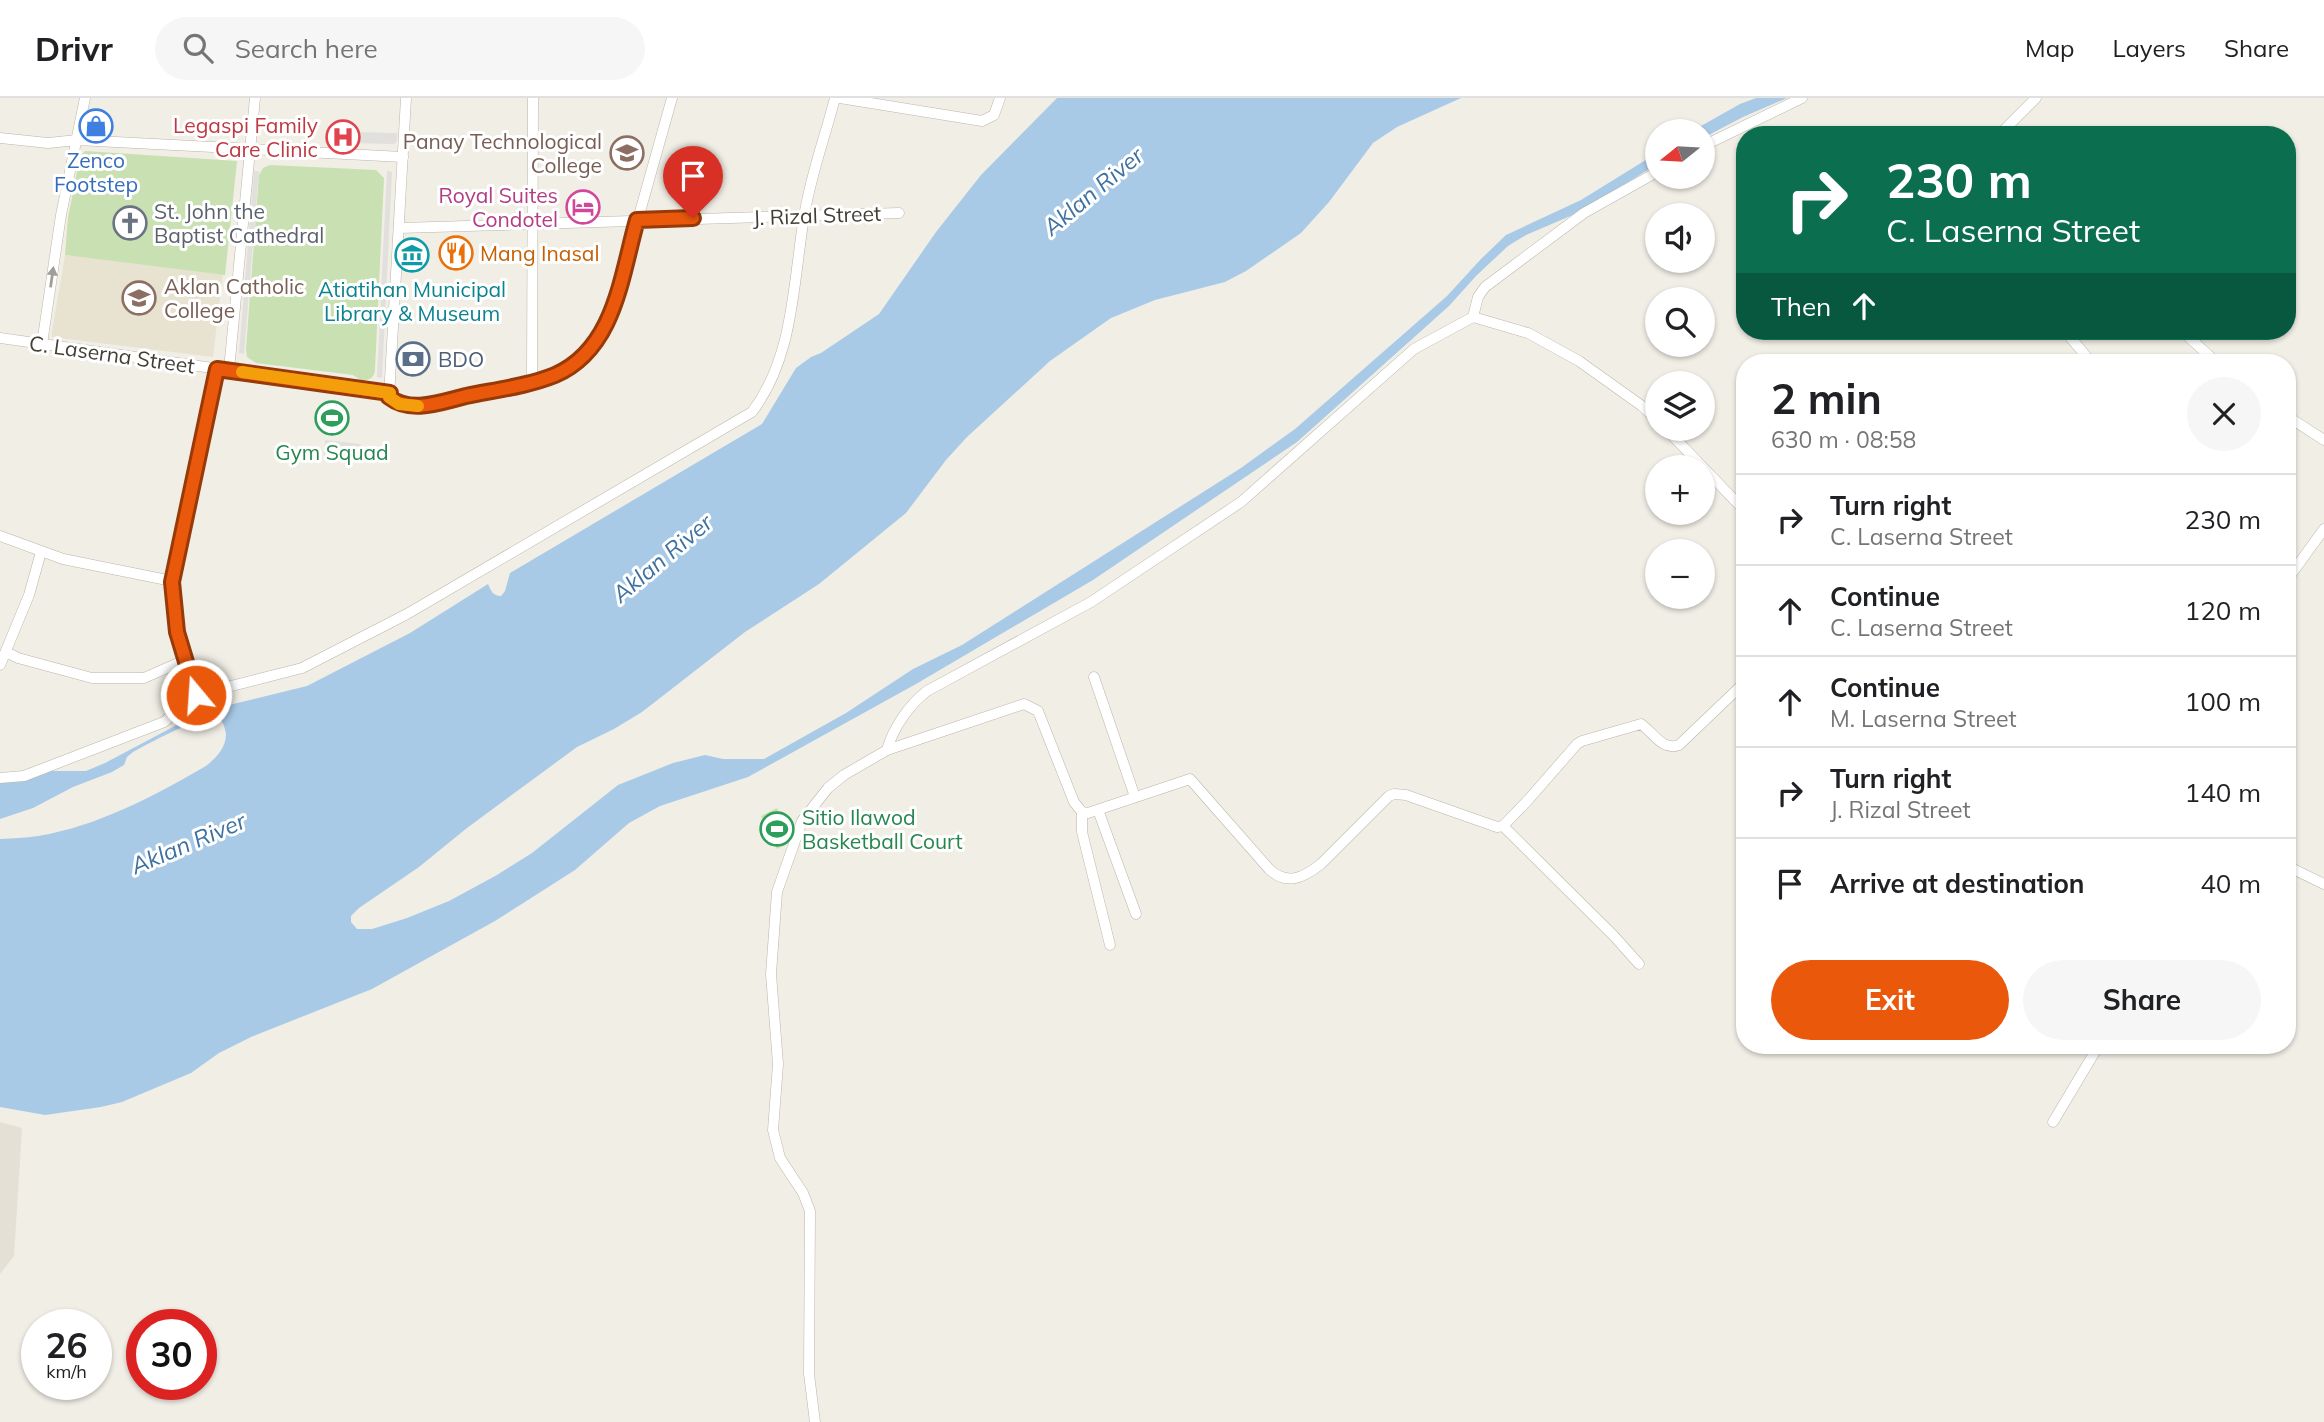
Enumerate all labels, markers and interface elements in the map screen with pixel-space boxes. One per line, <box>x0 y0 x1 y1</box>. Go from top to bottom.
search box <box>155 17 645 80</box>
text: Drivr <box>35 28 113 69</box>
icon: search <box>179 29 217 67</box>
text: Search here <box>235 32 378 65</box>
text: Map <box>2025 33 2074 63</box>
text: Layers <box>2112 33 2186 63</box>
text: Share <box>2224 33 2289 63</box>
shop icon: Zenco Footstep <box>77 107 115 145</box>
place label: Legaspi Family Care Clinic <box>173 112 318 162</box>
hospital icon: Legaspi Family Care Clinic <box>324 118 362 156</box>
north arrow <box>1645 119 1715 189</box>
map controls <box>1645 119 1715 609</box>
place label: Panay Technological College <box>403 128 602 178</box>
school or university icon: Panay Technological College <box>608 134 646 172</box>
water label: Aklan River <box>1036 140 1150 242</box>
pin <box>663 146 723 218</box>
place label: Zenco Footstep <box>54 147 138 197</box>
text: 230 m <box>1886 149 2032 210</box>
icon: right <box>1771 154 1862 245</box>
icon: arrive <box>674 157 712 195</box>
place label: Royal Suites Condotel <box>439 182 558 232</box>
hotel icon: Royal Suites Condotel <box>564 188 602 226</box>
place label: St. John the Baptist Cathedral <box>154 198 324 248</box>
street label: J. Rizal Street <box>752 200 882 230</box>
button: sound <box>1645 203 1715 273</box>
church icon: St. John the Baptist Cathedral <box>111 204 149 242</box>
text: C. Laserna Street <box>1886 210 2140 250</box>
restaurant icon: Mang Inasal <box>437 234 475 272</box>
museum icon: Atiatihan Municipal Library & Museum <box>393 236 431 274</box>
place label: Mang Inasal <box>480 240 599 266</box>
one-way arrow <box>47 266 58 288</box>
place label: Aklan Catholic College <box>164 273 304 323</box>
place label: Atiatihan Municipal Library & Museum <box>318 276 506 326</box>
school or university icon: Aklan Catholic College <box>120 279 158 317</box>
button: search <box>1645 287 1715 357</box>
icon: ahead <box>1845 287 1883 325</box>
text: Then <box>1771 290 1831 323</box>
street label: C. Laserna Street <box>28 330 196 378</box>
bank icon: BDO <box>394 340 432 378</box>
place label: BDO <box>438 346 484 372</box>
button: layers <box>1645 371 1715 441</box>
text: 2 min <box>1771 372 1882 425</box>
button: close <box>2187 377 2261 451</box>
sports icon: Gym Squad <box>313 399 351 437</box>
text: 630 m · 08:58 <box>1771 425 1916 454</box>
place label: Gym Squad <box>275 439 389 465</box>
button: + <box>1645 455 1715 525</box>
text: Turn right <box>1830 489 1951 522</box>
icon: right <box>1771 501 1809 539</box>
text: 230 m <box>2185 503 2261 536</box>
water label: Aklan River <box>605 507 719 609</box>
text: C. Laserna Street <box>1830 522 2013 551</box>
button: − <box>1645 539 1715 609</box>
text: Continue <box>1830 580 1940 613</box>
icon: ahead <box>1771 592 1809 630</box>
text: 120 m <box>2185 594 2261 627</box>
text: C. Laserna Street <box>1830 613 2013 642</box>
position arrow <box>159 658 233 732</box>
text: Continue <box>1830 671 1940 704</box>
icon: ahead <box>1771 683 1809 721</box>
text: 100 m <box>2185 685 2261 718</box>
text: M. Laserna Street <box>1830 704 2016 733</box>
text: Turn right <box>1830 762 1951 795</box>
icon: right <box>1771 774 1809 812</box>
text: 140 m <box>2185 776 2261 809</box>
text: J. Rizal Street <box>1830 795 1971 824</box>
place label: Sitio Ilawod Basketball Court <box>802 804 963 854</box>
water label: Aklan River <box>125 805 251 881</box>
sports icon: Sitio Ilawod Basketball Court <box>758 810 796 848</box>
icon: arrive <box>1771 865 1809 903</box>
text: Arrive at destination <box>1830 867 2085 900</box>
text: 40 m <box>2200 867 2261 900</box>
button: Exit <box>1771 960 2009 1040</box>
button: Share <box>2023 960 2261 1040</box>
speed limit sign: 30 <box>126 1309 217 1400</box>
text: 26 <box>45 1323 88 1367</box>
text: km/h <box>46 1360 87 1383</box>

